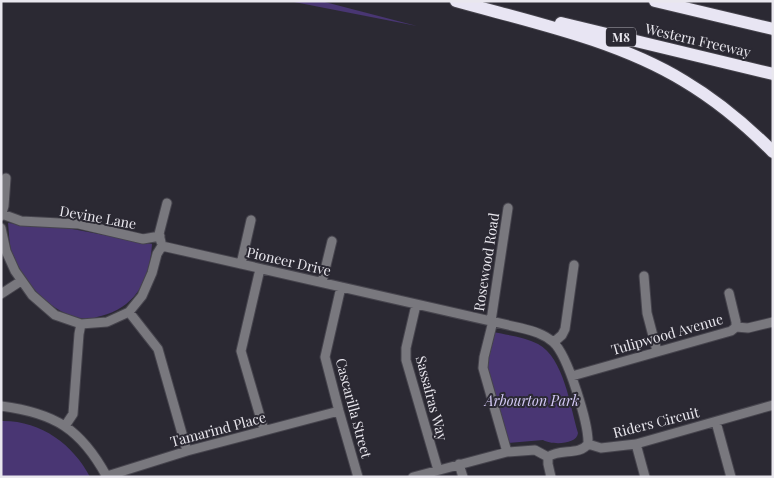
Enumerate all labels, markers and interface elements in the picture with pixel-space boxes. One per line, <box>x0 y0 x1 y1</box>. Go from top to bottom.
street label: Western Freeway <box>642 18 753 61</box>
road number: M8 <box>606 28 636 46</box>
street label: Devine Lane <box>58 201 138 233</box>
street label: Rosewood Road <box>469 211 503 313</box>
street label: Pioneer Drive <box>245 242 333 280</box>
street label: Tulipwood Avenue <box>609 309 725 359</box>
street label: Sassafras Way <box>412 353 452 443</box>
street label: Cascarilla Street <box>332 356 377 461</box>
park label: Arbourton Park <box>483 391 579 410</box>
street label: Riders Circuit <box>611 402 702 442</box>
street label: Tamarind Place <box>168 407 268 451</box>

